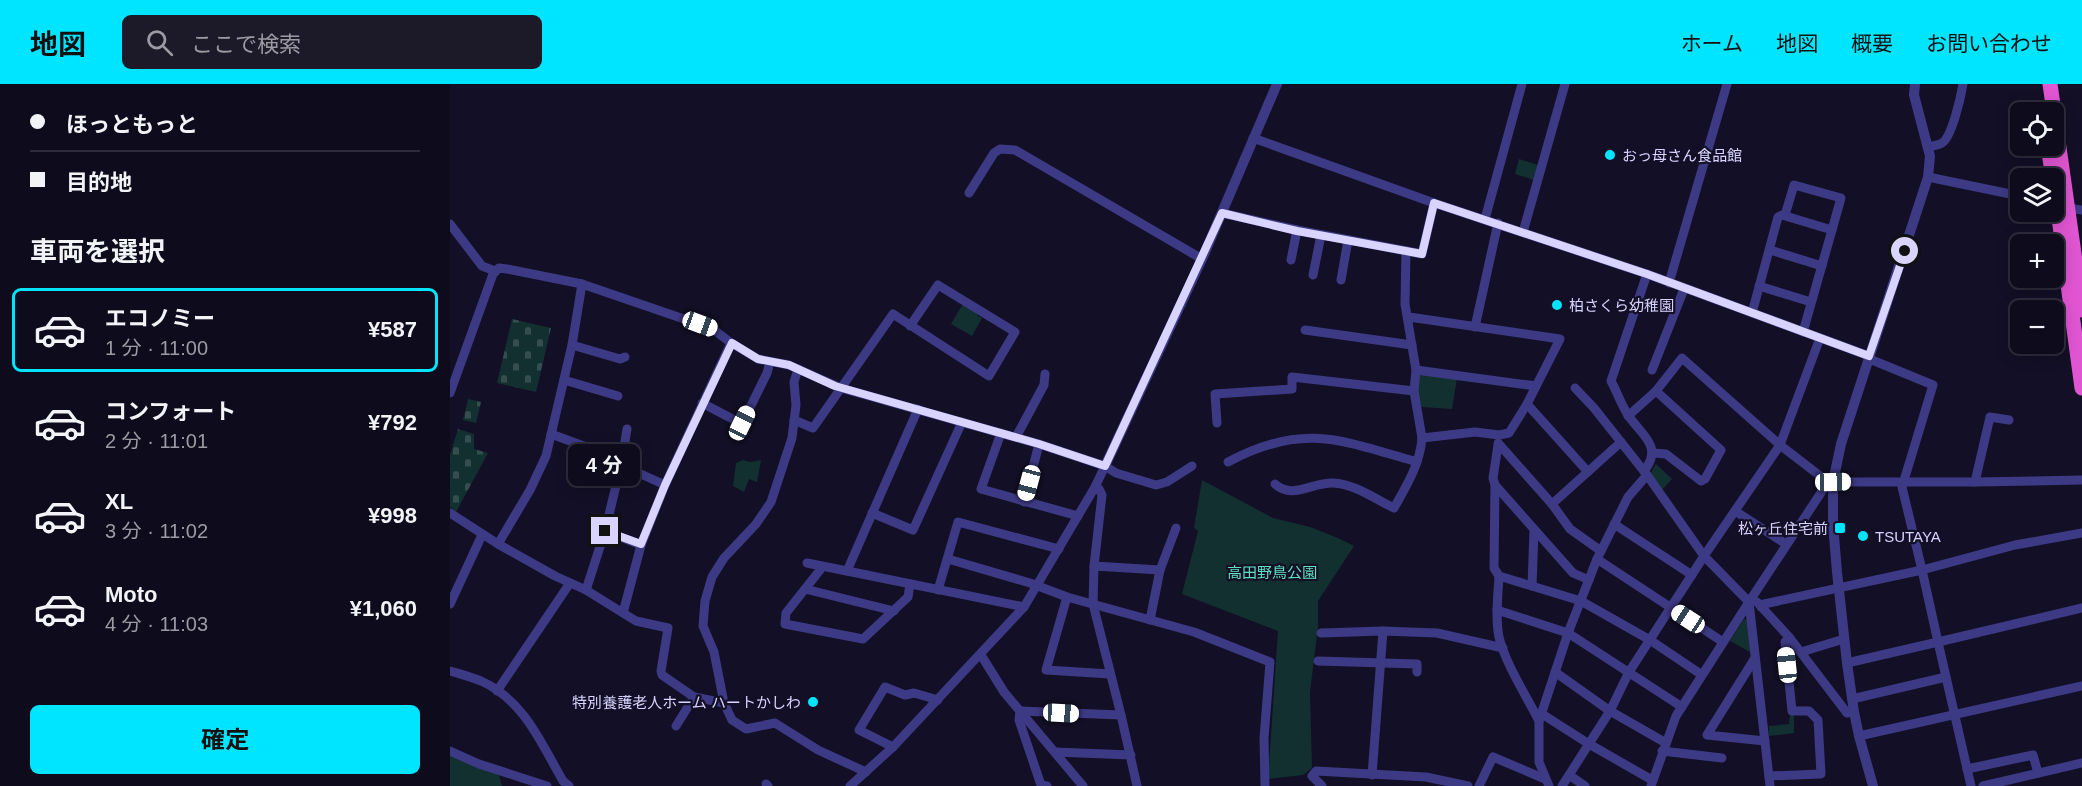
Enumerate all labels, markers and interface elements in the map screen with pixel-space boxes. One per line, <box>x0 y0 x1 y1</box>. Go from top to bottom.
search box <box>122 15 542 69</box>
icon: search <box>143 26 176 59</box>
text: 地図 <box>30 29 86 60</box>
text: ここで検索 <box>191 32 301 57</box>
text: ホーム <box>1681 32 1743 55</box>
text: 地図 <box>1776 32 1818 55</box>
text: 概要 <box>1851 32 1893 55</box>
text: お問い合わせ <box>1926 32 2052 55</box>
map controls <box>2010 102 2064 354</box>
button: locate <box>2010 102 2064 156</box>
text: ほっともっと <box>66 112 198 137</box>
place label: おっ母さん食品館 <box>1622 147 1742 164</box>
marker: おっ母さん食品館 <box>1603 148 1617 162</box>
button: layers <box>2010 168 2064 222</box>
text: 目的地 <box>66 170 132 195</box>
button: + <box>2010 234 2064 288</box>
text: 車両を選択 <box>30 237 165 267</box>
route start <box>1891 237 1918 264</box>
place label: 柏さくら幼稚園 <box>1569 297 1674 314</box>
marker: 柏さくら幼稚園 <box>1550 298 1564 312</box>
button: − <box>2010 300 2064 354</box>
icon: car <box>33 303 87 357</box>
text: エコノミー <box>105 306 215 331</box>
car <box>680 309 720 339</box>
text: ¥587 <box>368 317 417 342</box>
text: 1 分 · 11:00 <box>105 337 208 359</box>
icon: car <box>33 396 87 450</box>
text: コンフォート <box>105 399 236 424</box>
car <box>726 403 758 443</box>
text: ¥792 <box>368 410 417 435</box>
text: 2 分 · 11:01 <box>105 430 208 452</box>
callout: 4 分 <box>569 444 641 486</box>
text: 4 分 <box>586 454 622 476</box>
car <box>1016 463 1042 503</box>
car <box>1815 473 1851 491</box>
icon: car <box>33 489 87 543</box>
text: XL <box>105 489 133 514</box>
text: ¥998 <box>368 503 417 528</box>
route end <box>591 517 618 544</box>
text: 3 分 · 11:02 <box>105 520 208 542</box>
place label: 松ヶ丘住宅前 <box>1738 520 1828 537</box>
marker: 松ヶ丘住宅前 <box>1833 521 1847 535</box>
place label: TSUTAYA <box>1875 528 1941 545</box>
marker: TSUTAYA <box>1856 529 1870 543</box>
park label: 高田野鳥公園 <box>1227 564 1317 581</box>
icon: car <box>33 582 87 636</box>
text: Moto <box>105 582 158 607</box>
text: ¥1,060 <box>350 596 417 621</box>
car <box>1668 602 1708 636</box>
text: 4 分 · 11:03 <box>105 613 208 635</box>
car <box>1776 646 1798 684</box>
place label: 特別養護老人ホーム ハートかしわ <box>572 694 801 711</box>
marker: 特別養護老人ホーム ハートかしわ <box>806 695 820 709</box>
car <box>1043 703 1079 723</box>
button: 確定 <box>30 705 420 774</box>

